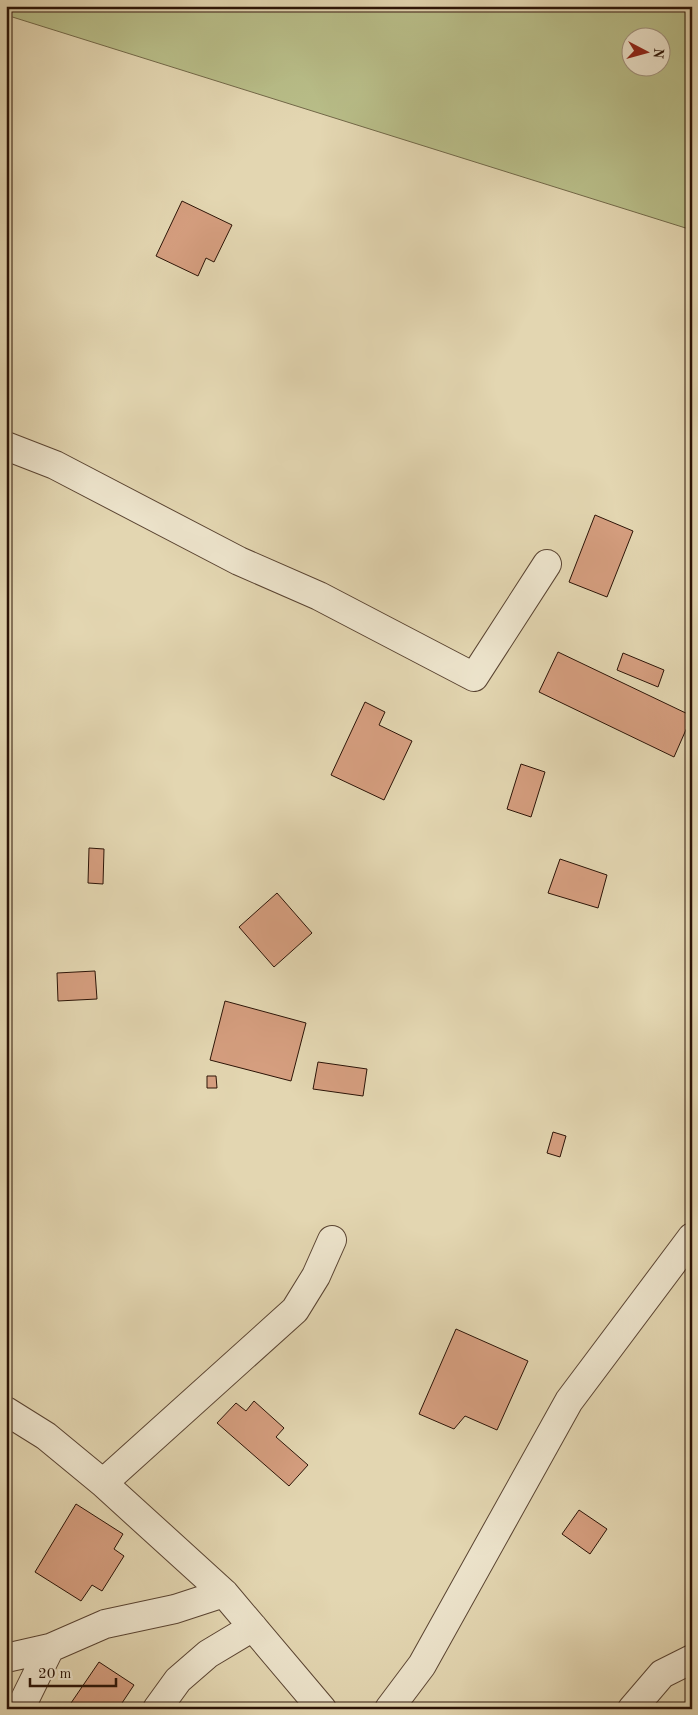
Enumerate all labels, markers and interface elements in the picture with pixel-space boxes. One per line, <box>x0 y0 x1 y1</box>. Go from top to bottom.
north arrow <box>620 28 670 78</box>
text: N <box>650 47 665 60</box>
scale bar <box>30 1655 116 1687</box>
text: 20 m <box>38 1667 72 1682</box>

